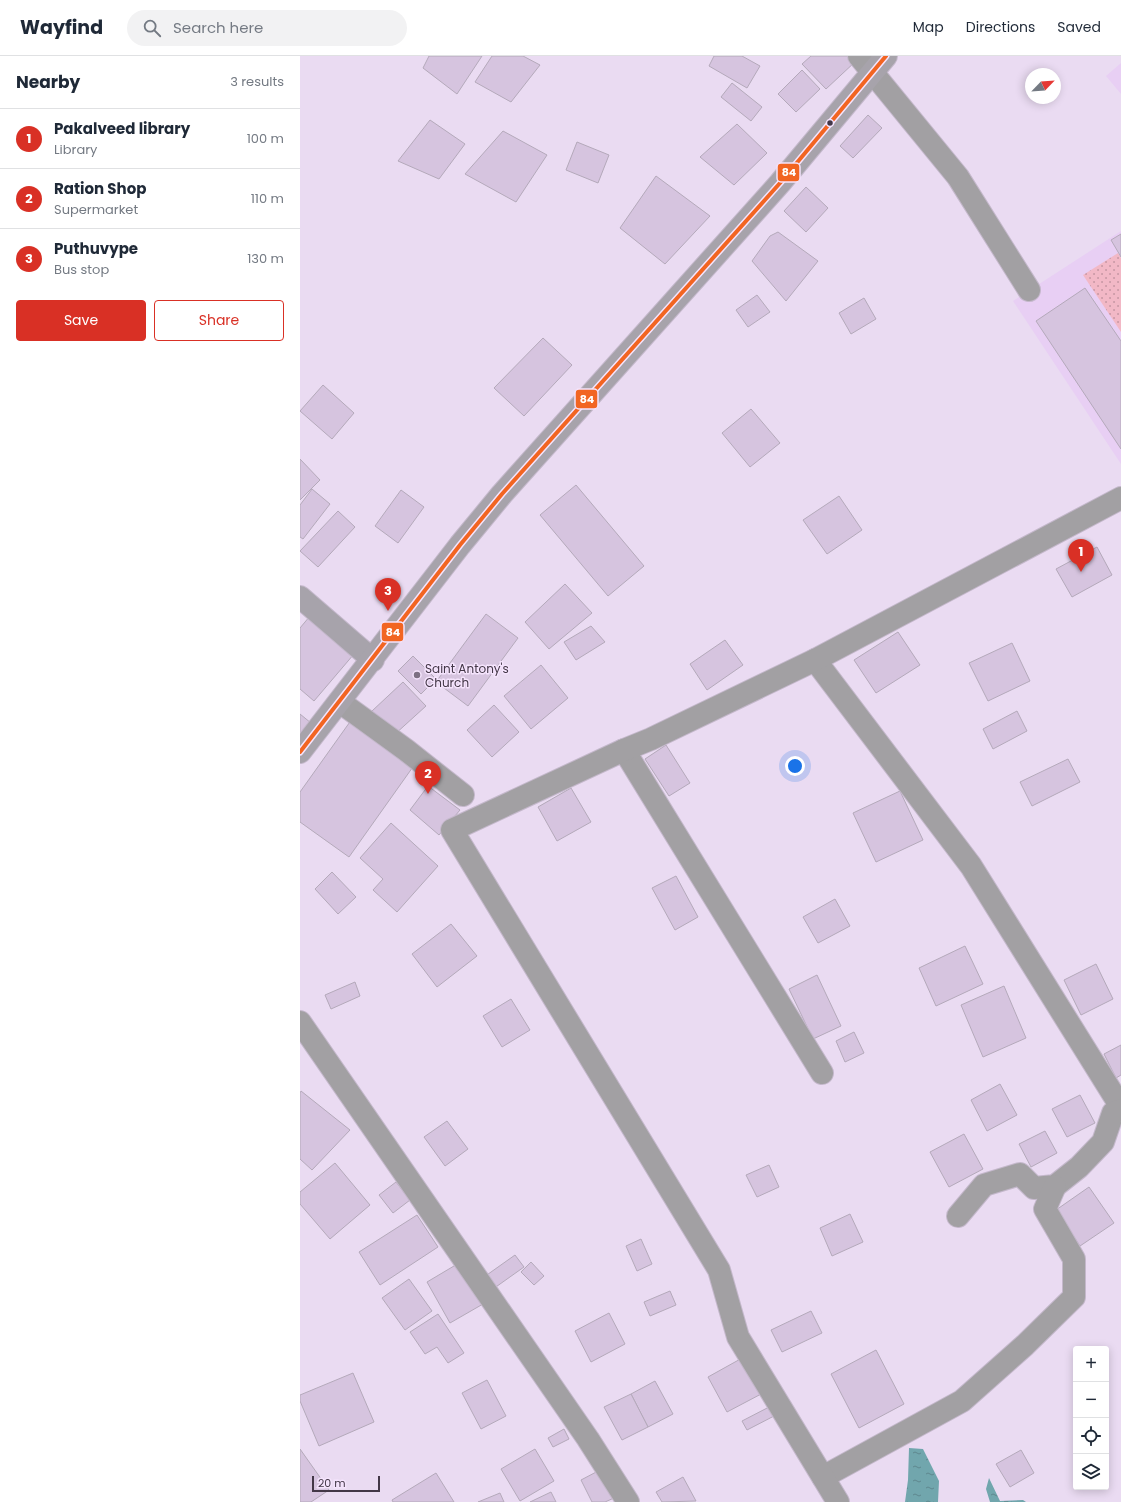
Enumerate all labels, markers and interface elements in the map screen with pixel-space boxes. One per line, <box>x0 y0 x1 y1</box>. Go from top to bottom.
search box <box>127 10 407 46</box>
text: Wayfind <box>20 14 103 41</box>
icon: search <box>141 17 163 39</box>
text: Search here <box>173 17 263 38</box>
text: Map <box>913 17 944 37</box>
text: Directions <box>966 17 1035 37</box>
text: Saved <box>1057 17 1101 37</box>
north arrow <box>1025 68 1061 104</box>
text: Nearby <box>16 70 80 94</box>
text: 3 results <box>230 72 284 91</box>
text: Pakalveed library <box>54 118 190 139</box>
unlabelled marker <box>825 118 835 128</box>
text: 1 <box>27 129 31 148</box>
text: 100 m <box>247 129 284 148</box>
text: Library <box>54 140 97 159</box>
line badge: 84 <box>777 163 800 182</box>
text: 84 <box>782 164 797 180</box>
text: Ration Shop <box>54 178 146 199</box>
text: 2 <box>25 189 33 208</box>
text: 110 m <box>251 189 284 208</box>
text: Supermarket <box>54 200 138 219</box>
text: Puthuvype <box>54 238 138 259</box>
text: 3 <box>25 249 33 268</box>
text: 130 m <box>247 249 284 268</box>
text: Bus stop <box>54 260 109 279</box>
button: Save <box>16 300 146 341</box>
button: Share <box>154 300 284 341</box>
line badge: 84 <box>575 389 598 409</box>
text: 84 <box>580 391 595 407</box>
pin: 1 <box>1068 539 1094 572</box>
pin: 3 <box>375 578 401 611</box>
line badge: 84 <box>381 622 404 642</box>
text: 84 <box>386 624 401 640</box>
place label: Saint Antony's Church <box>425 660 509 691</box>
marker: Saint Antony's Church <box>412 670 422 680</box>
your location <box>785 756 805 776</box>
pin: 2 <box>415 761 441 794</box>
map controls <box>1073 1346 1109 1490</box>
button: + <box>1073 1346 1109 1382</box>
button: − <box>1073 1382 1109 1418</box>
button: locate <box>1073 1418 1109 1454</box>
button: layers <box>1073 1454 1109 1490</box>
scale bar <box>312 1474 380 1493</box>
text: 20 m <box>318 1475 346 1491</box>

